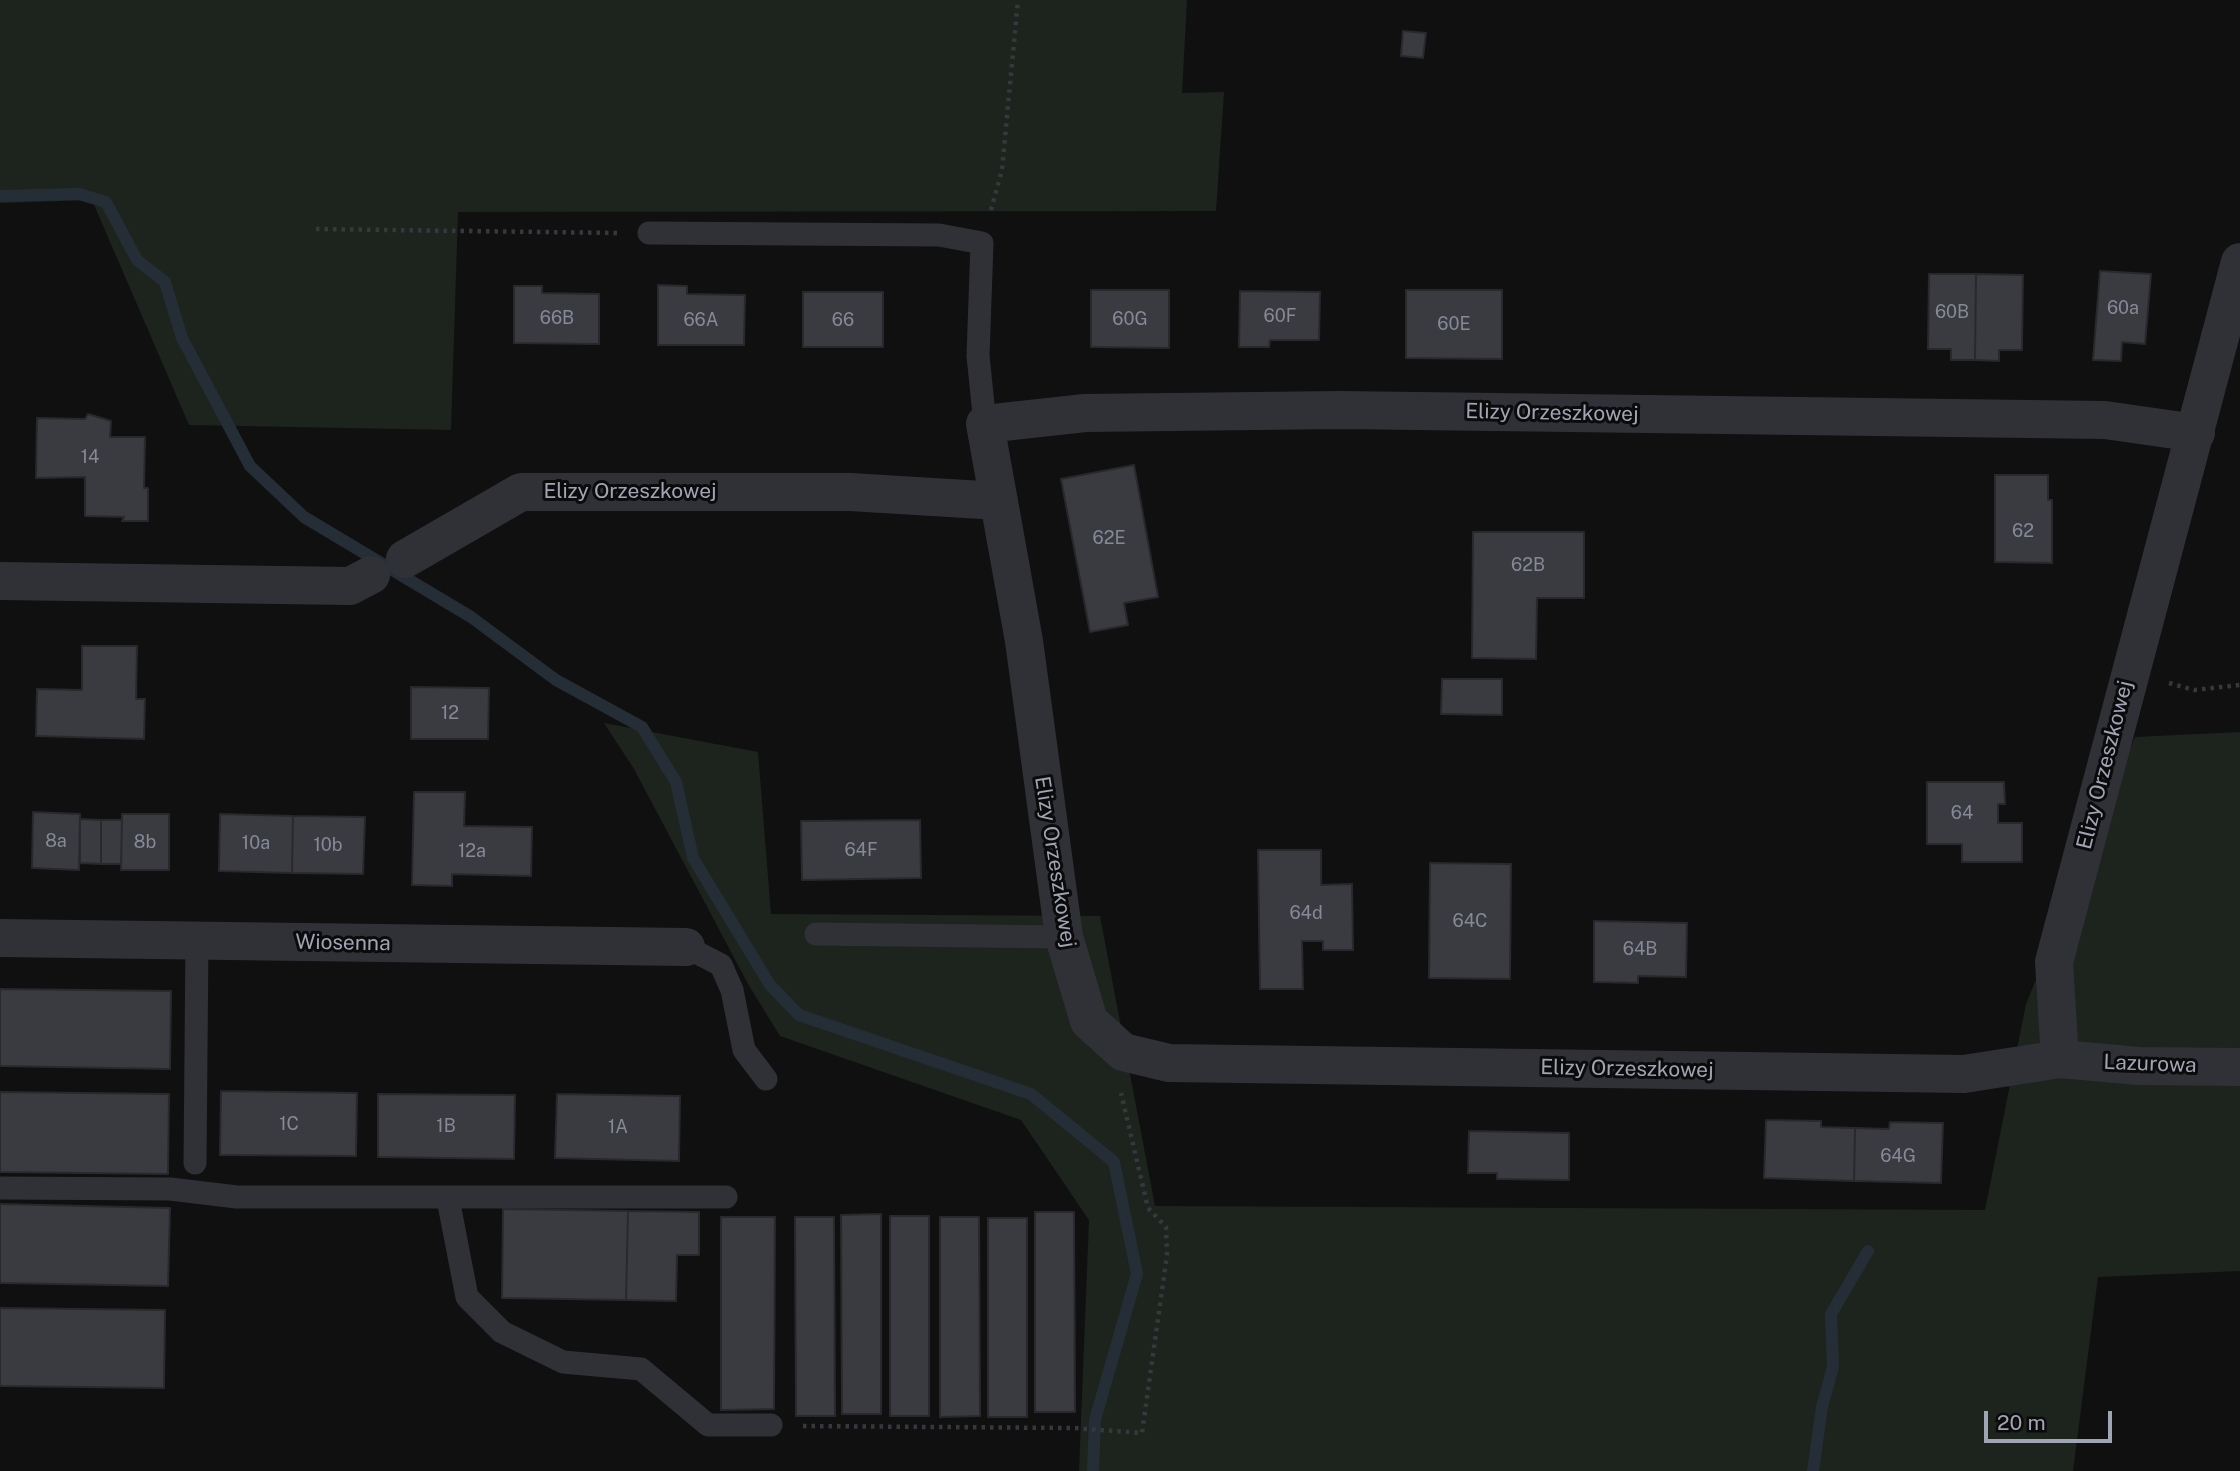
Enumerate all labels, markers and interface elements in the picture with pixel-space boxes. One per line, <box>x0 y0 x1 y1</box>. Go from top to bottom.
house number: 60a <box>2107 297 2139 319</box>
house number: 60B <box>1935 301 1969 323</box>
house number: 60F <box>1264 305 1296 327</box>
house number: 66B <box>540 307 574 329</box>
house number: 60G <box>1112 308 1148 330</box>
house number: 66A <box>683 309 719 331</box>
house number: 66 <box>832 309 854 331</box>
house number: 60E <box>1437 313 1471 335</box>
street label: Elizy Orzeszkowej <box>1465 399 1639 427</box>
house number: 14 <box>81 446 99 468</box>
street label: Elizy Orzeszkowej <box>543 479 717 505</box>
house number: 62 <box>2012 520 2034 542</box>
house number: 62E <box>1092 527 1126 549</box>
house number: 62B <box>1511 554 1545 576</box>
street label: Elizy Orzeszkowej <box>2072 678 2138 852</box>
house number: 12 <box>441 702 459 724</box>
street label: Elizy Orzeszkowej <box>1029 775 1081 949</box>
house number: 64 <box>1951 802 1973 824</box>
house number: 8a <box>45 830 67 852</box>
house number: 8b <box>134 831 156 853</box>
house number: 10a <box>242 832 270 854</box>
house number: 10b <box>313 834 343 856</box>
house number: 64F <box>844 839 878 861</box>
house number: 12a <box>458 840 486 862</box>
house number: 64d <box>1289 902 1323 924</box>
house number: 64C <box>1453 910 1487 932</box>
street label: Wiosenna <box>295 930 391 956</box>
house number: 64B <box>1623 938 1657 960</box>
street label: Lazurowa <box>2103 1050 2197 1078</box>
street label: Elizy Orzeszkowej <box>1540 1055 1714 1083</box>
house number: 1C <box>279 1113 299 1135</box>
house number: 1B <box>436 1115 456 1137</box>
house number: 1A <box>608 1116 628 1138</box>
house number: 64G <box>1880 1145 1916 1167</box>
scale bar <box>1988 1398 2116 1442</box>
text: 20 m <box>1997 1410 2046 1435</box>

